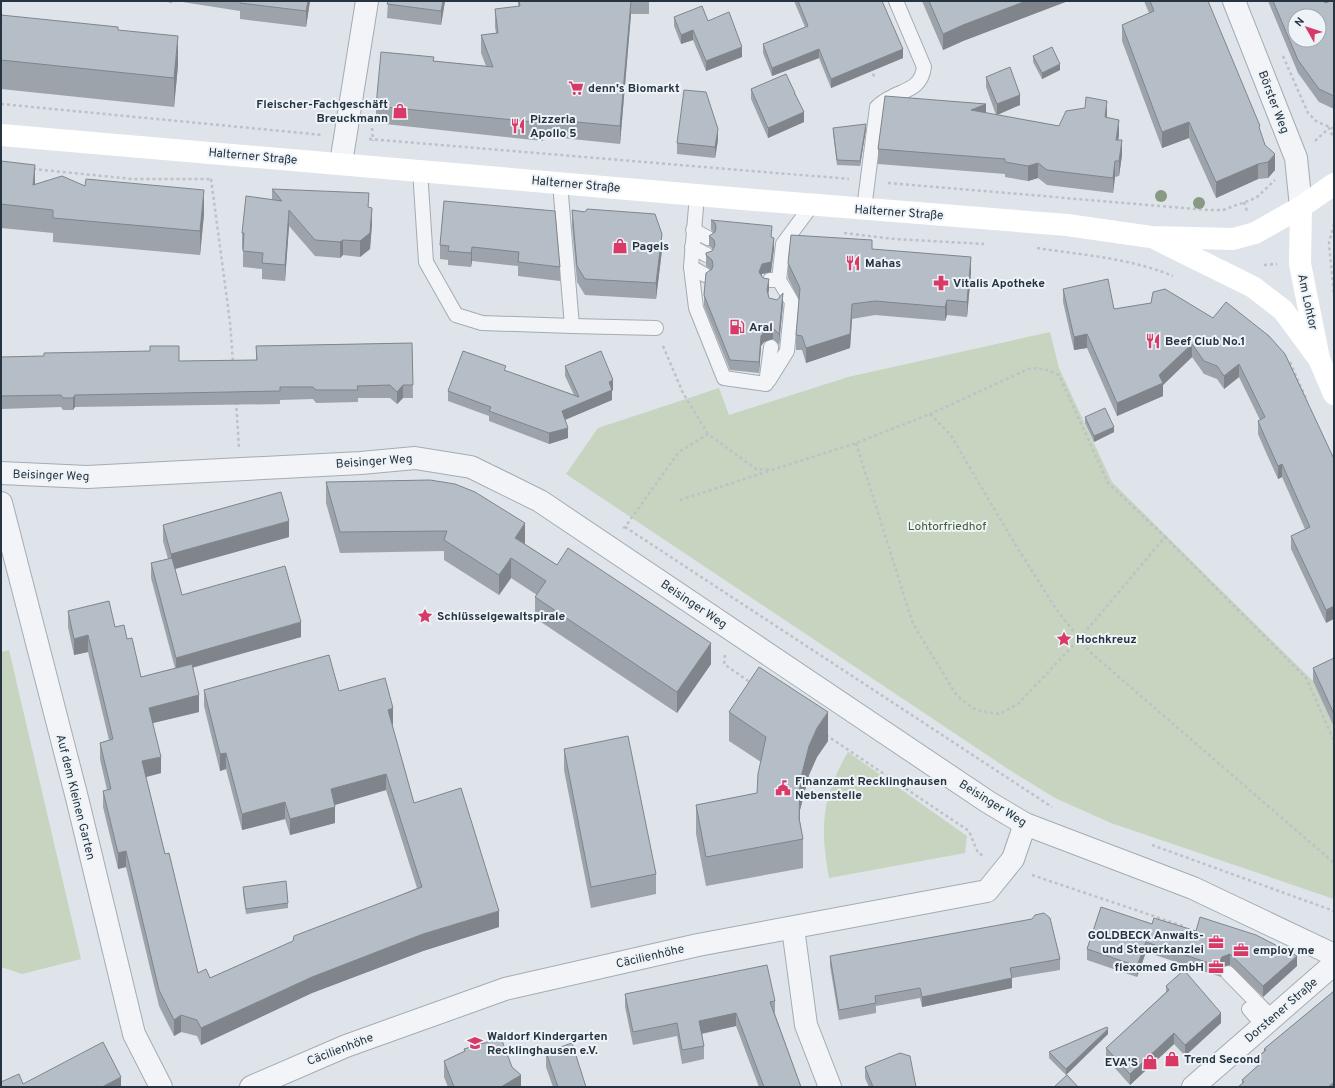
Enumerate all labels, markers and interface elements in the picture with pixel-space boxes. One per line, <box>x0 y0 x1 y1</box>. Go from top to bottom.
north arrow <box>1287 8 1327 48</box>
text: N <box>1292 15 1308 30</box>
street label: Börster Weg <box>1254 69 1292 136</box>
supermarket icon: denn's Biomarkt <box>567 79 585 97</box>
place label: denn's Biomarkt <box>588 81 680 97</box>
place label: Fleischer-Fachgeschäft Breuckmann <box>256 97 388 127</box>
shop icon: Fleischer-Fachgeschäft Breuckmann <box>391 102 409 120</box>
place label: Pizzeria Apollo 5 <box>530 112 577 142</box>
restaurant icon: Pizzeria Apollo 5 <box>509 117 527 135</box>
street label: Halterner Straße <box>208 145 298 169</box>
street label: Halterner Straße <box>531 173 621 197</box>
street label: Halterner Straße <box>854 202 944 224</box>
shop icon: Pagels <box>611 237 629 255</box>
place label: Pagels <box>632 239 669 255</box>
restaurant icon: Mahas <box>844 254 862 272</box>
place label: Mahas <box>865 256 901 272</box>
street label: Am Lohtor <box>1293 273 1321 332</box>
pharmacy icon: Vitalis Apotheke <box>932 274 950 292</box>
place label: Vitalis Apotheke <box>953 276 1045 292</box>
fuel station icon: Aral <box>728 318 746 336</box>
place label: Aral <box>749 320 773 336</box>
restaurant icon: Beef Club No.1 <box>1144 332 1162 350</box>
place label: Beef Club No.1 <box>1165 334 1245 350</box>
street label: Beisinger Weg <box>335 451 413 473</box>
street label: Beisinger Weg <box>12 467 90 485</box>
park label: Lohtorfriedhof <box>908 519 986 535</box>
street label: Beisinger Weg <box>657 577 730 633</box>
place icon: Schlüsselgewaltspirale <box>416 607 434 625</box>
place label: Schlüsselgewaltspirale <box>437 609 566 625</box>
place icon: Hochkreuz <box>1055 630 1073 648</box>
place label: Hochkreuz <box>1076 632 1137 648</box>
street label: Auf dem Kleinen Garten <box>52 733 98 862</box>
place label: Finanzamt Recklinghausen Nebenstelle <box>795 774 947 804</box>
street label: Beisinger Weg <box>956 777 1029 831</box>
public building icon: Finanzamt Recklinghausen Nebenstelle <box>774 779 792 797</box>
place label: GOLDBECK Anwalts- und Steuerkanzlei <box>1088 928 1204 958</box>
office icon: GOLDBECK Anwalts- und Steuerkanzlei <box>1207 933 1225 951</box>
street label: Cäcilienhöhe <box>614 941 686 973</box>
office icon: employ me <box>1232 941 1250 959</box>
place label: employ me <box>1253 943 1315 959</box>
office icon: flexomed GmbH <box>1207 958 1225 976</box>
place label: flexomed GmbH <box>1115 960 1204 976</box>
street label: Dorstener Straße <box>1242 975 1322 1047</box>
place label: Waldorf Kindergarten Recklinghausen e.V. <box>487 1029 608 1059</box>
street label: Cäcilienhöhe <box>305 1030 376 1070</box>
school or university icon: Waldorf Kindergarten Recklinghausen e.V. <box>466 1034 484 1052</box>
shop icon: Trend Second <box>1163 1050 1181 1068</box>
place label: Trend Second <box>1184 1052 1260 1068</box>
shop icon: EVA'S <box>1141 1053 1159 1071</box>
place label: EVA'S <box>1105 1055 1138 1071</box>

